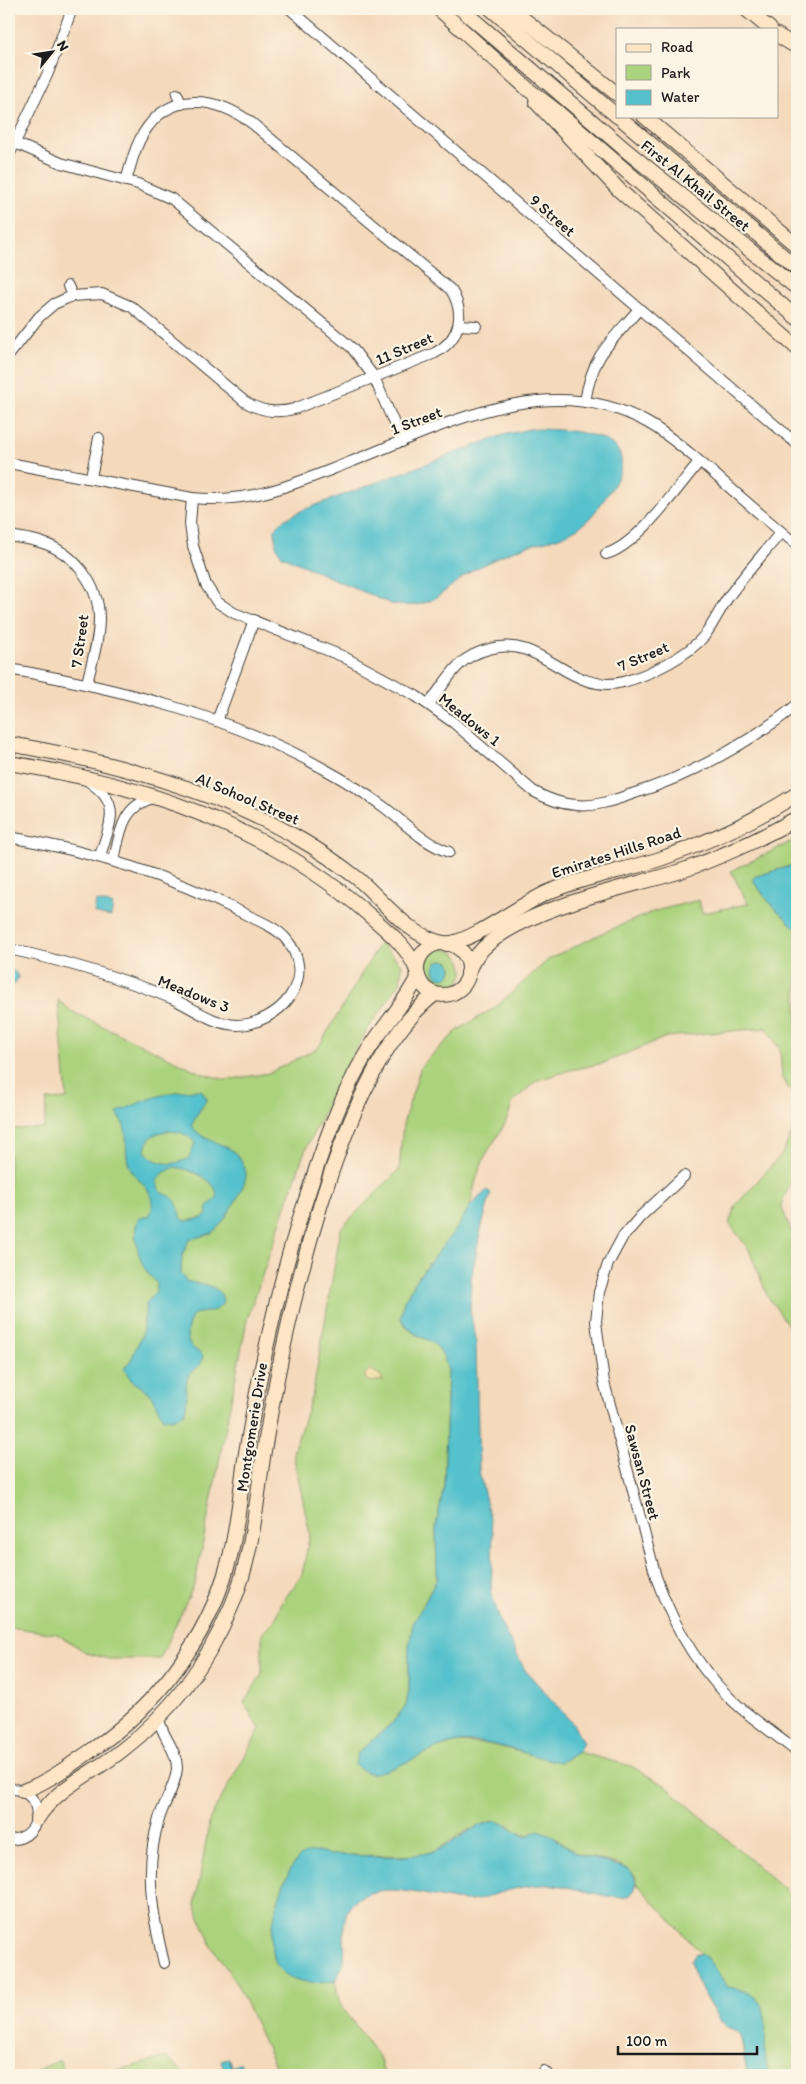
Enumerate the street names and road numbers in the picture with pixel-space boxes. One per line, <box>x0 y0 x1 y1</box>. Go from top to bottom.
street label: First Al Khail Street <box>637 135 754 235</box>
street label: 9 Street <box>526 190 579 240</box>
street label: 11 Street <box>373 328 436 369</box>
street label: 1 Street <box>388 402 444 439</box>
street label: 7 Street <box>66 613 93 669</box>
street label: 7 Street <box>615 637 672 676</box>
street label: Meadows 1 <box>435 689 505 750</box>
street label: Al Sohool Street <box>193 768 302 829</box>
street label: Emirates Hills Road <box>549 823 684 882</box>
street label: Meadows 3 <box>155 971 233 1017</box>
street label: Montgomerie Drive <box>232 1361 271 1493</box>
street label: Sawsan Street <box>621 1422 664 1522</box>

